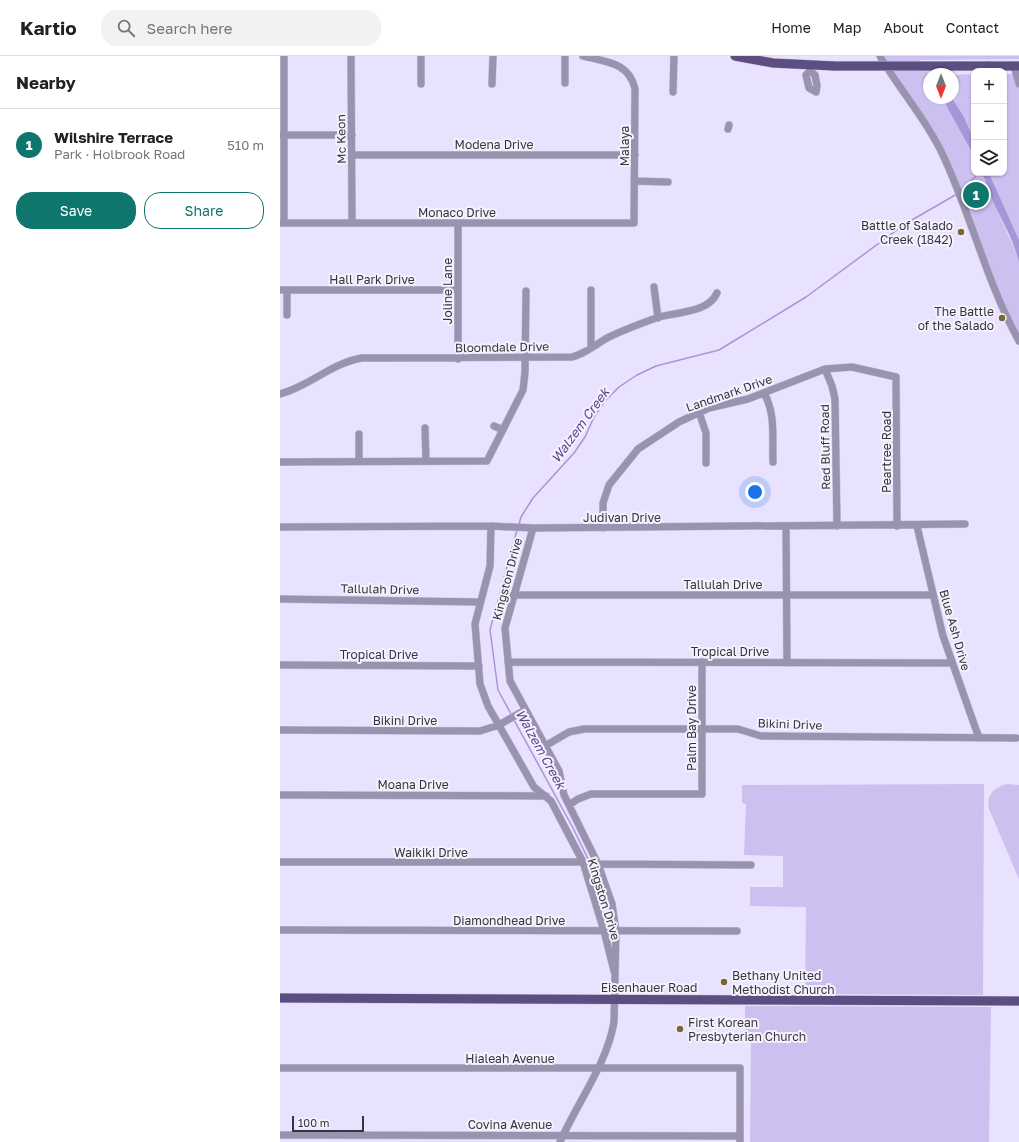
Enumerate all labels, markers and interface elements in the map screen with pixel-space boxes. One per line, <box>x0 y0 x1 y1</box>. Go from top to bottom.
search box <box>101 10 381 46</box>
text: Kartio <box>20 16 77 39</box>
icon: search <box>115 17 137 39</box>
text: Search here <box>147 19 233 37</box>
text: Home <box>771 19 811 36</box>
text: Map <box>833 19 861 36</box>
text: About <box>883 19 924 36</box>
text: Contact <box>946 19 999 36</box>
north arrow <box>923 68 959 104</box>
map controls <box>971 68 1007 176</box>
button: + <box>971 68 1007 104</box>
text: Nearby <box>16 72 76 93</box>
button: − <box>971 104 1007 140</box>
street label: Mc Keon <box>333 114 349 164</box>
street label: Malaya <box>617 126 632 166</box>
text: Wilshire Terrace <box>54 128 173 146</box>
text: 1 <box>26 137 32 153</box>
text: 510 m <box>227 137 264 153</box>
street label: Modena Drive <box>455 137 533 152</box>
button: layers <box>971 140 1007 176</box>
text: Park · Holbrook Road <box>54 146 185 162</box>
pin: 1 <box>963 180 989 210</box>
button: Save <box>16 192 136 229</box>
button: Share <box>144 192 264 229</box>
street label: Monaco Drive <box>418 205 496 220</box>
place label: Battle of Salado Creek (1842) <box>861 218 953 247</box>
marker: Battle of Salado Creek (1842) <box>956 227 966 237</box>
street label: Joline Lane <box>440 258 455 324</box>
street label: Hall Park Drive <box>329 272 415 287</box>
place label: The Battle of the Salado <box>918 304 994 333</box>
marker: The Battle of the Salado <box>997 313 1007 323</box>
street label: Bloomdale Drive <box>455 339 549 355</box>
street label: Landmark Drive <box>684 371 774 415</box>
water label: Walzem Creek <box>547 383 614 466</box>
street label: Red Bluff Road <box>817 404 833 490</box>
street label: Peartree Road <box>879 411 894 493</box>
your location <box>745 482 765 502</box>
street label: Judivan Drive <box>583 510 661 525</box>
street label: Kingston Drive <box>489 536 525 622</box>
street label: Tallulah Drive <box>684 577 762 592</box>
street label: Tallulah Drive <box>340 581 420 597</box>
street label: Blue Ash Drive <box>936 588 974 672</box>
street label: Tropical Drive <box>691 644 769 659</box>
street label: Tropical Drive <box>340 647 418 662</box>
street label: Palm Bay Drive <box>684 685 699 771</box>
water label: Walzem Creek <box>512 706 570 793</box>
street label: Bikini Drive <box>373 713 437 728</box>
street label: Bikini Drive <box>757 715 823 733</box>
street label: Moana Drive <box>377 777 449 792</box>
street label: Waikiki Drive <box>394 845 468 860</box>
street label: Kingston Drive <box>584 856 624 942</box>
street label: Diamondhead Drive <box>453 913 565 928</box>
place label: Bethany United Methodist Church <box>732 968 835 997</box>
marker: Bethany United Methodist Church <box>719 977 729 987</box>
street label: Eisenhauer Road <box>601 980 697 995</box>
place label: First Korean Presbyterian Church <box>688 1015 806 1044</box>
marker: First Korean Presbyterian Church <box>675 1024 685 1034</box>
street label: Hialeah Avenue <box>465 1051 555 1066</box>
scale bar <box>292 1114 364 1133</box>
text: 100 m <box>298 1116 329 1129</box>
street label: Covina Avenue <box>468 1117 552 1132</box>

